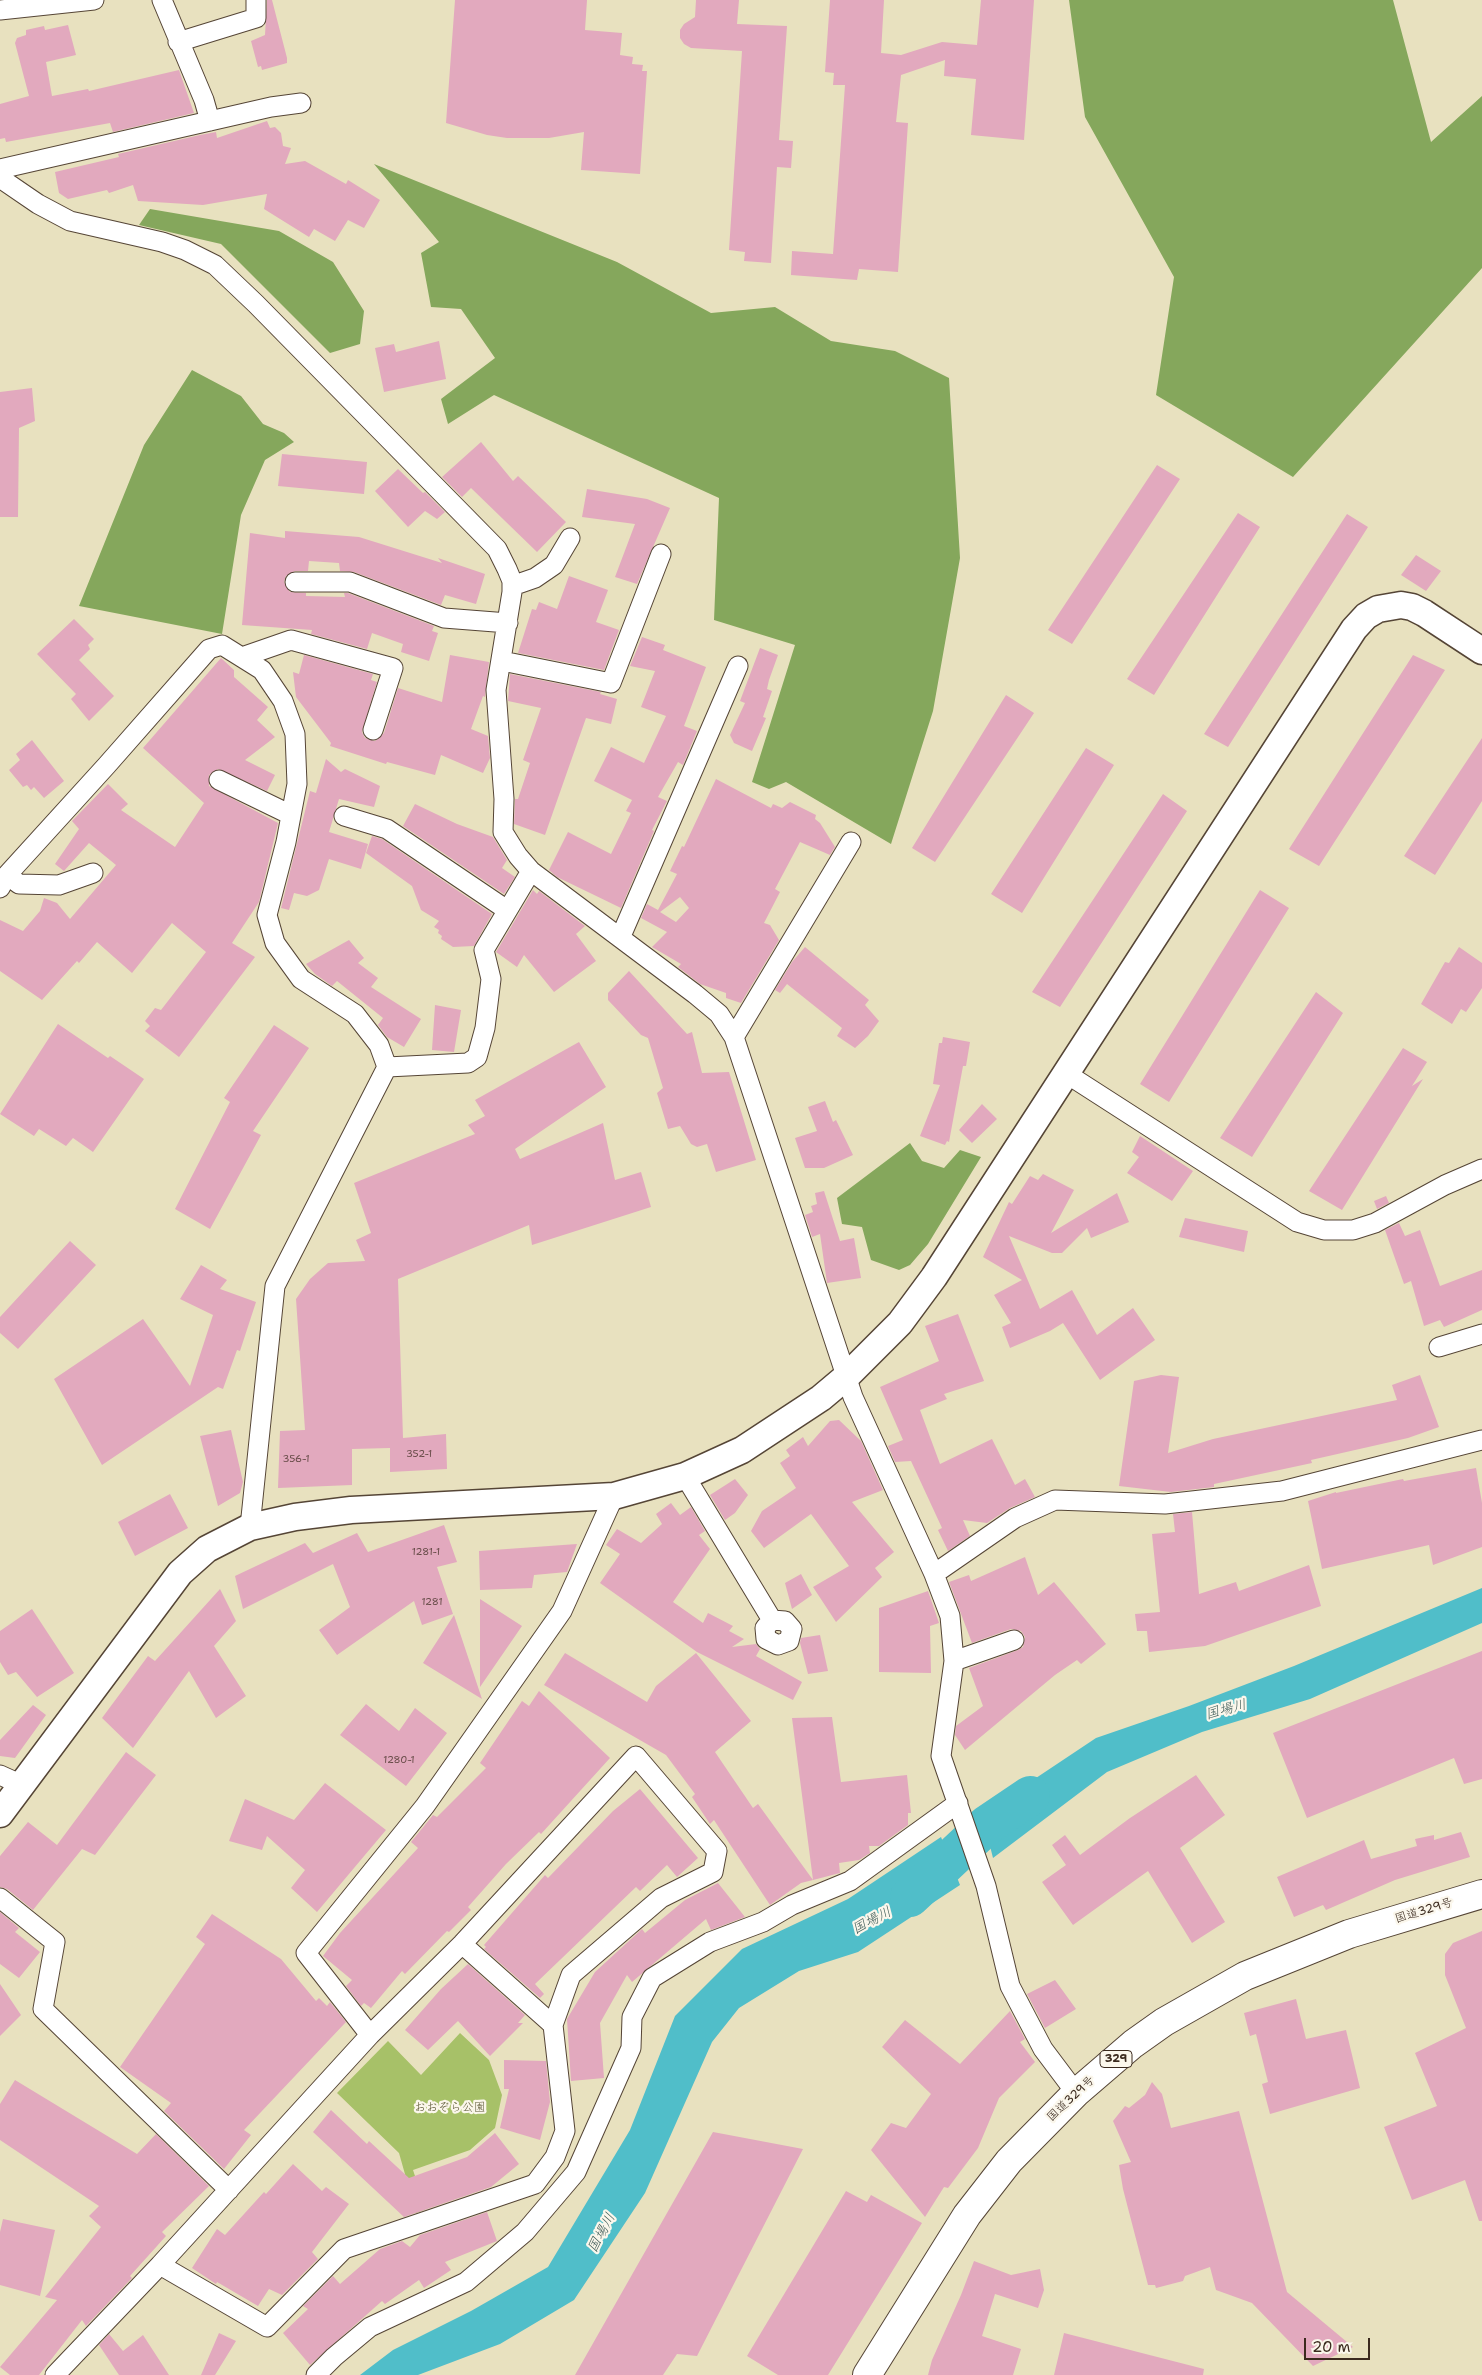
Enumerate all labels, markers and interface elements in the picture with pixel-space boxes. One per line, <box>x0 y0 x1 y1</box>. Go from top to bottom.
house number: 352-1 <box>406 1448 432 1460</box>
house number: 356-1 <box>282 1453 310 1465</box>
house number: 1281-1 <box>412 1546 440 1558</box>
house number: 1281 <box>421 1596 443 1608</box>
water label: 国場川 <box>1204 1696 1248 1724</box>
house number: 1280-1 <box>383 1754 415 1766</box>
street label: 国道329号 <box>1393 1895 1455 1927</box>
water label: 国場川 <box>850 1904 894 1938</box>
road number: 329 <box>1100 2050 1132 2068</box>
street label: 国道329号 <box>1044 2073 1098 2125</box>
park label: おおぞら公園 <box>414 2101 486 2115</box>
water label: 国場川 <box>585 2211 619 2255</box>
scale bar <box>1307 2328 1373 2360</box>
text: 20 m <box>1312 2337 1351 2357</box>

